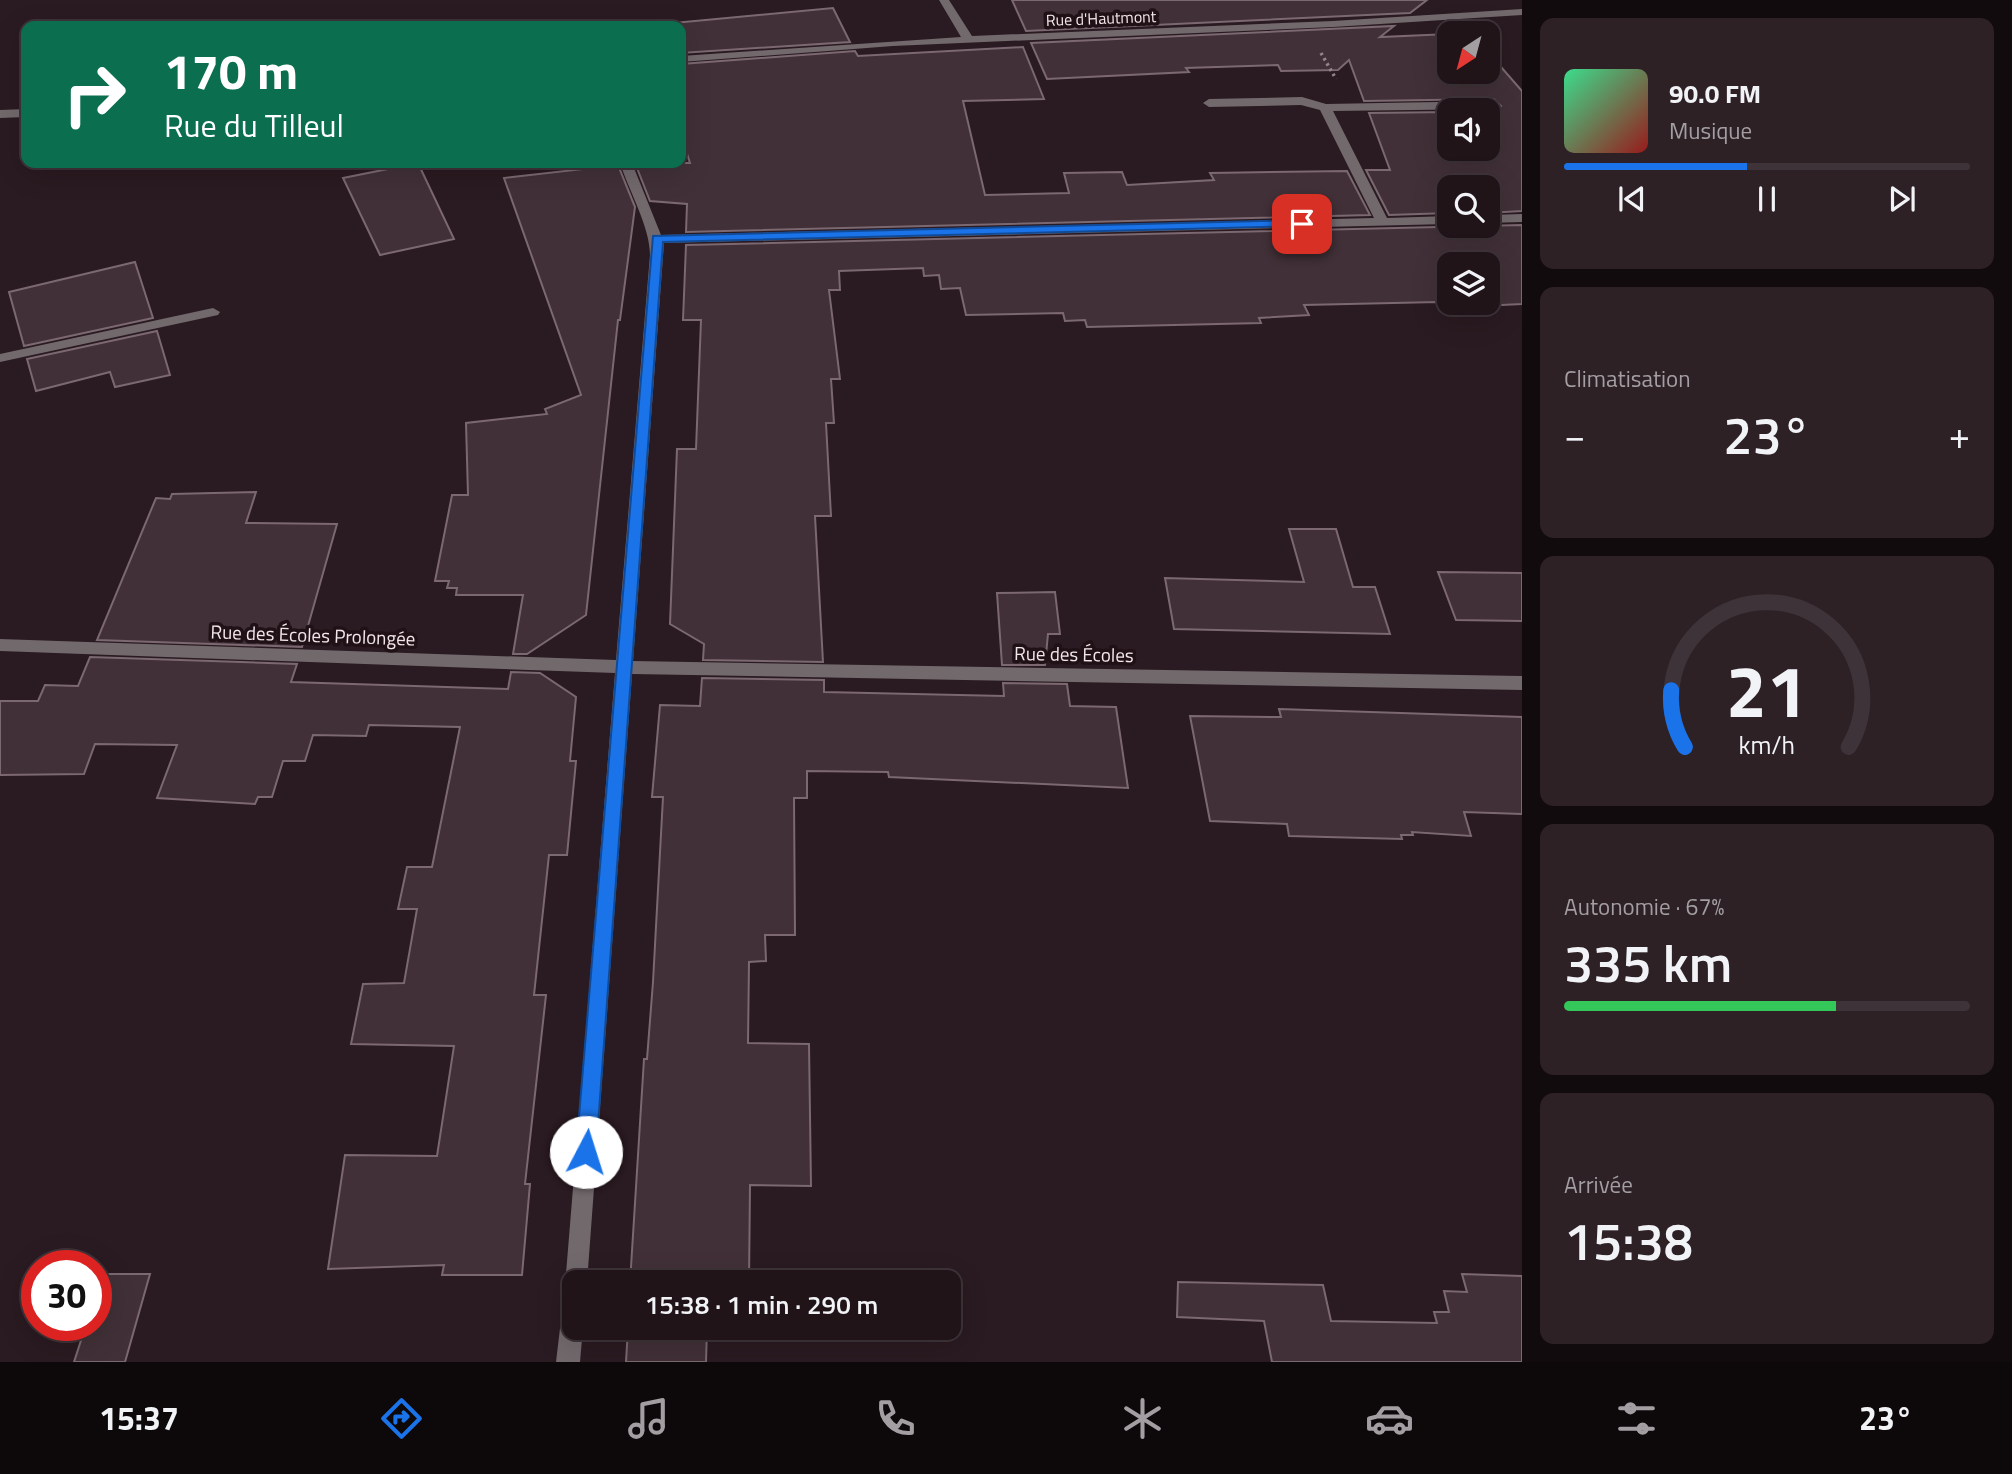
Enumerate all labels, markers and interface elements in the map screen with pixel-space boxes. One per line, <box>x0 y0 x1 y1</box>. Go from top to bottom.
street label: Rue d'Hautmont <box>1045 4 1157 32</box>
north arrow <box>1437 21 1500 84</box>
map controls <box>1437 21 1500 315</box>
text: 170 m <box>164 33 298 108</box>
icon: right <box>49 49 140 140</box>
text: 90.0 FM <box>1669 74 1761 113</box>
button: sound <box>1437 98 1500 161</box>
text: Rue du Tilleul <box>164 101 344 149</box>
text: Musique <box>1669 113 1752 148</box>
button: search <box>1437 175 1500 238</box>
icon: previous <box>1613 180 1651 218</box>
icon: pause <box>1748 180 1786 218</box>
icon: next <box>1883 180 1921 218</box>
pin <box>1272 194 1332 254</box>
icon: arrive <box>1283 205 1321 243</box>
button: layers <box>1437 252 1500 315</box>
text: Climatisation <box>1564 361 1691 396</box>
text: 23° <box>1723 395 1811 474</box>
text: − <box>1564 406 1585 464</box>
text: + <box>1949 406 1970 464</box>
street label: Rue des Écoles Prolongée <box>210 616 416 653</box>
text: 21 <box>1726 635 1808 745</box>
street label: Rue des Écoles <box>1014 638 1134 669</box>
text: km/h <box>1739 726 1795 764</box>
text: Autonomie · 67% <box>1564 889 1724 924</box>
text: 335 km <box>1564 923 1732 1002</box>
position arrow <box>549 1115 623 1189</box>
text: Arrivée <box>1564 1167 1633 1202</box>
text: 15:38 <box>1564 1201 1693 1280</box>
speed limit sign: 30 <box>21 1250 112 1341</box>
text: 15:38 · 1 min · 290 m <box>645 1285 878 1324</box>
text: 15:37 <box>99 1394 179 1442</box>
icon: directions <box>377 1394 426 1443</box>
icon: music <box>624 1394 673 1443</box>
icon: phone <box>871 1394 920 1443</box>
icon: climate <box>1118 1394 1167 1443</box>
icon: car <box>1365 1394 1414 1443</box>
icon: filters <box>1612 1394 1661 1443</box>
text: 23° <box>1859 1394 1913 1442</box>

